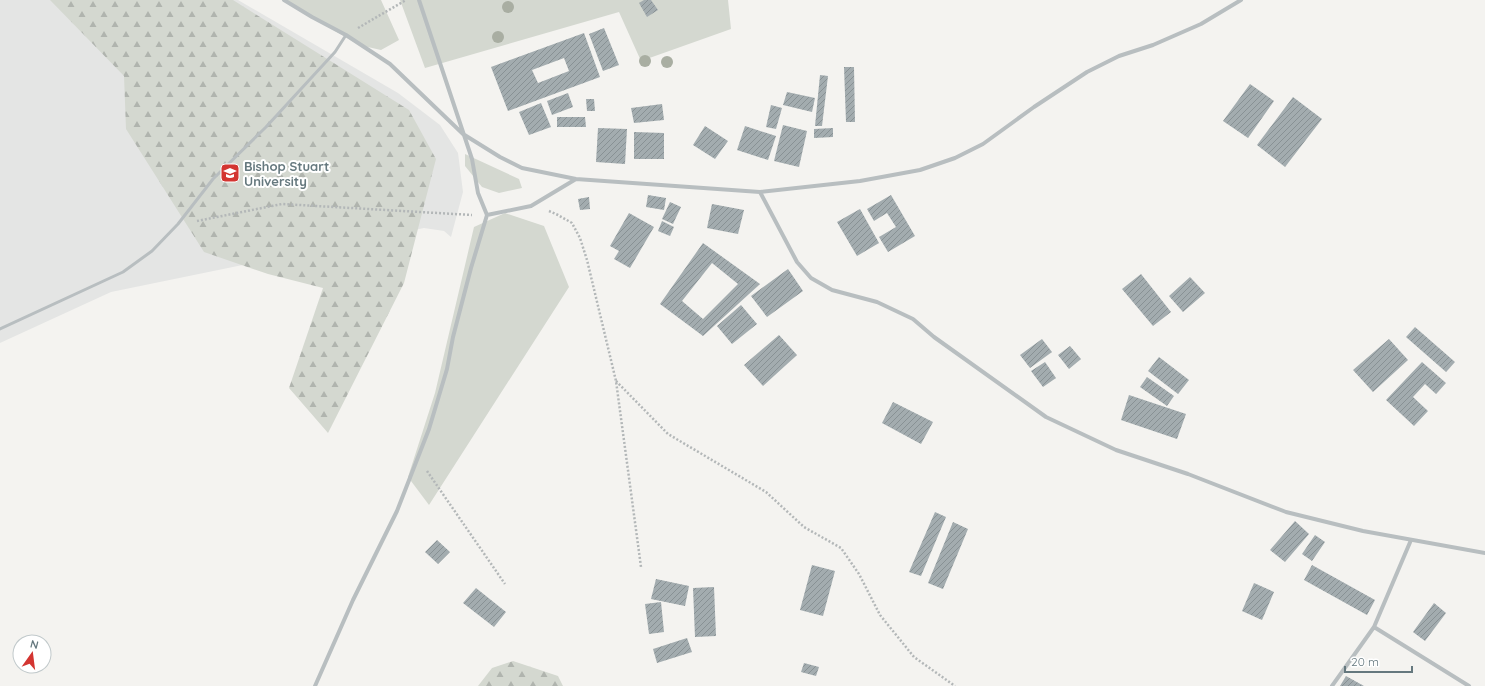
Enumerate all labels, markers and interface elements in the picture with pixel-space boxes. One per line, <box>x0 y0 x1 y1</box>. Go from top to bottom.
place label: Bishop Stuart University <box>244 158 329 189</box>
school or university icon: Bishop Stuart University <box>219 162 241 184</box>
north arrow <box>12 634 52 674</box>
text: N <box>29 637 40 652</box>
scale bar <box>1345 648 1412 674</box>
text: 20 m <box>1351 654 1379 669</box>

